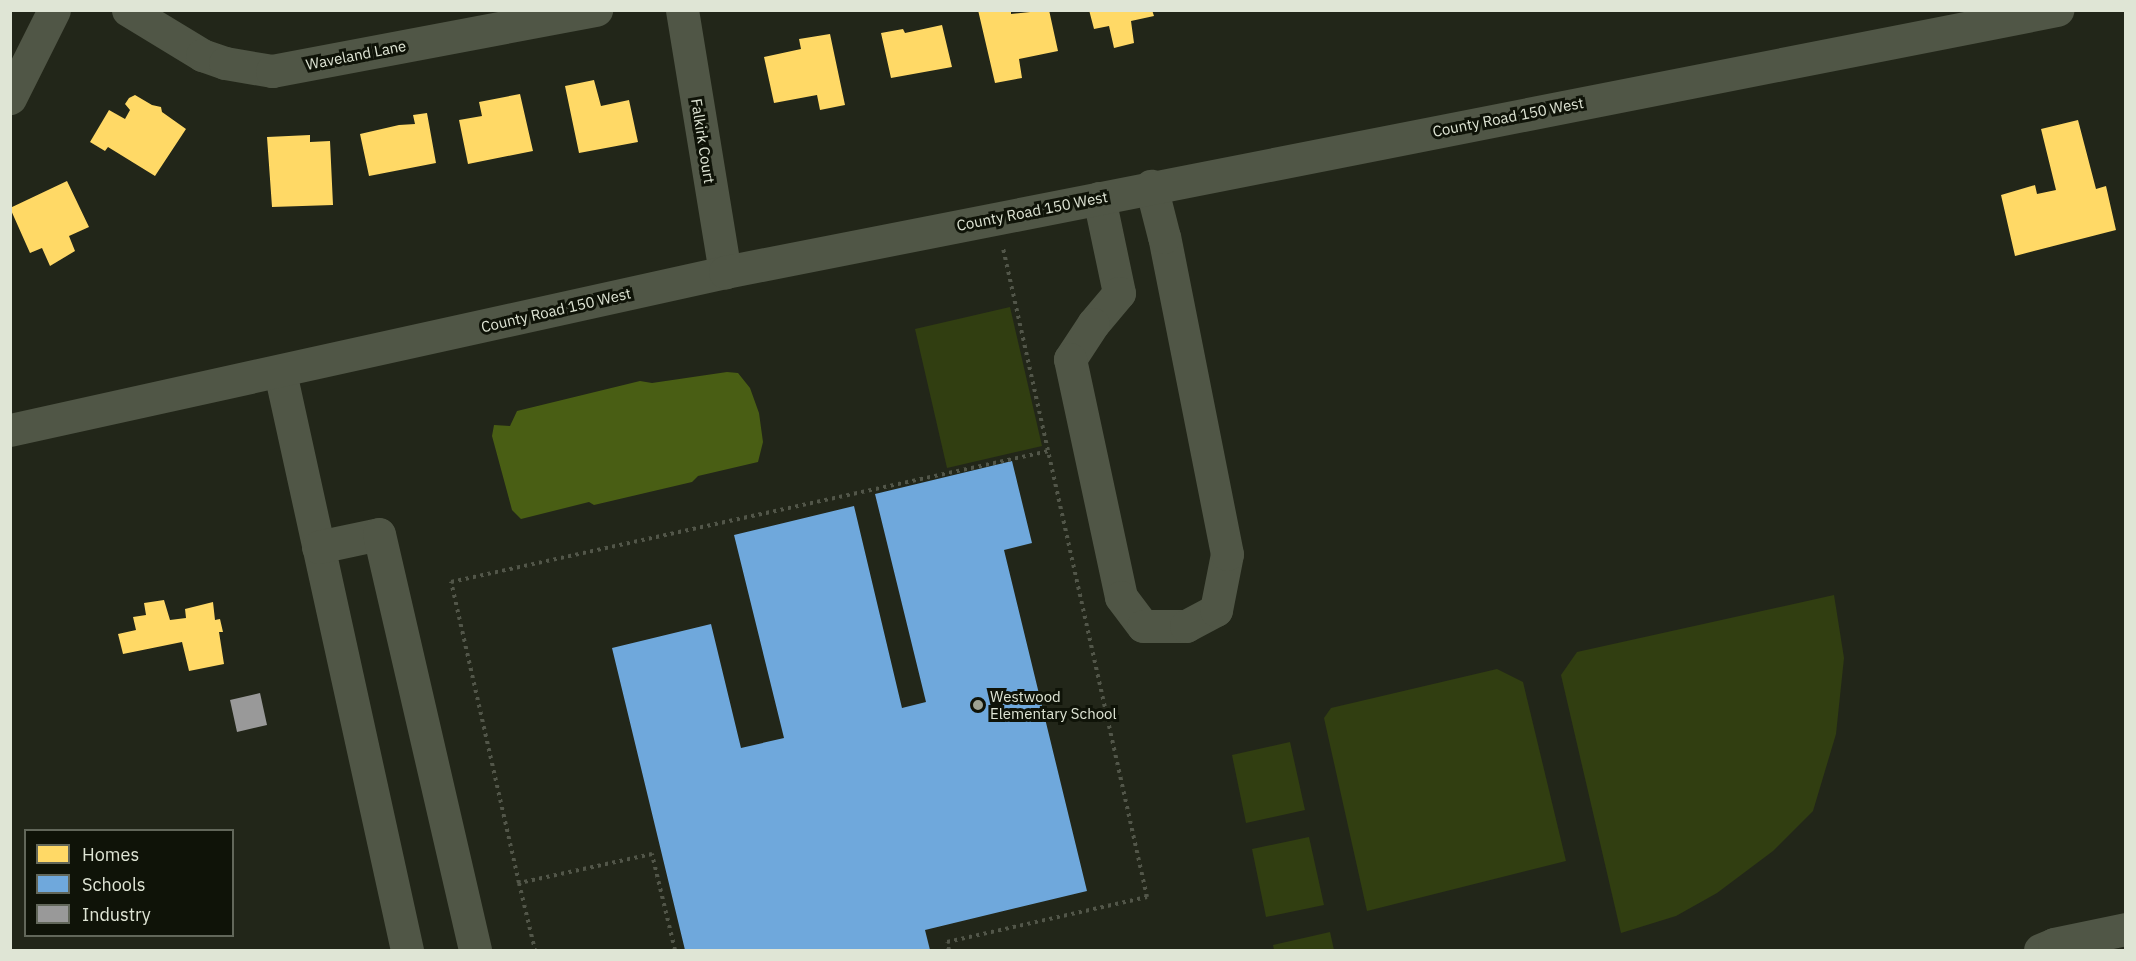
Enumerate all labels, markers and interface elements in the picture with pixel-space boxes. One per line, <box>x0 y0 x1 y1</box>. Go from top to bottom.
street label: Waveland Lane <box>304 36 408 74</box>
street label: County Road 150 West <box>1431 94 1585 140</box>
street label: Falkirk Court <box>687 97 719 185</box>
street label: County Road 150 West <box>955 188 1109 234</box>
street label: County Road 150 West <box>479 284 633 336</box>
place label: Westwood Elementary School <box>990 687 1117 722</box>
marker: Westwood Elementary School <box>971 698 985 712</box>
legend <box>24 829 234 937</box>
text: Homes <box>82 843 139 866</box>
text: Schools <box>82 873 146 896</box>
text: Industry <box>82 903 151 926</box>

